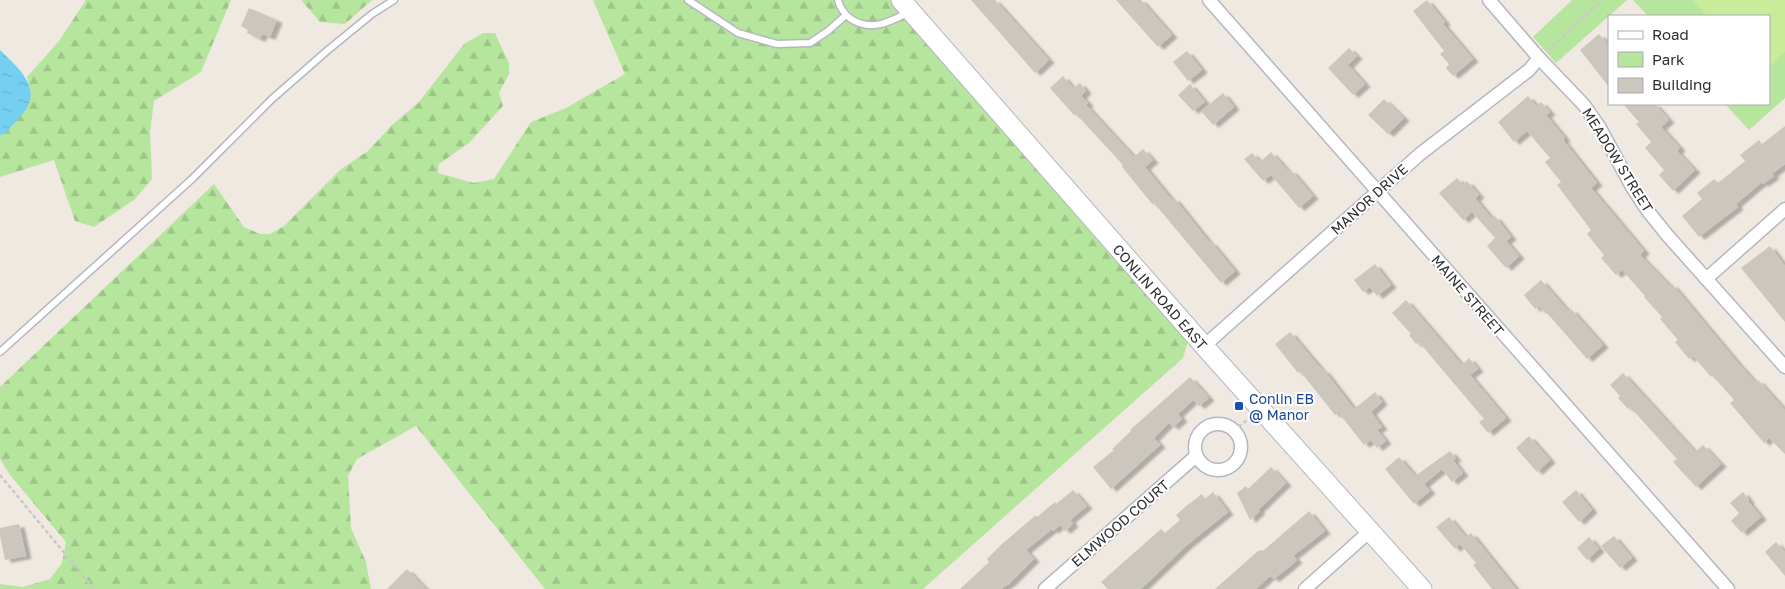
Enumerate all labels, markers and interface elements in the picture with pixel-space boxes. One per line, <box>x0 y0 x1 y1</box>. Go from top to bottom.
legend <box>1608 15 1770 105</box>
text: Road <box>1652 25 1689 43</box>
text: Park <box>1652 50 1685 68</box>
text: Building <box>1652 75 1712 93</box>
street label: MEADOW STREET <box>1579 105 1657 216</box>
street label: MANOR DRIVE <box>1327 160 1411 238</box>
street label: CONLIN ROAD EAST <box>1110 240 1212 353</box>
street label: MAINE STREET <box>1428 251 1508 339</box>
place label: Conlin EB @ Manor <box>1249 390 1314 423</box>
marker: Conlin EB @ Manor <box>1233 400 1245 412</box>
street label: ELMWOOD COURT <box>1068 476 1173 570</box>

